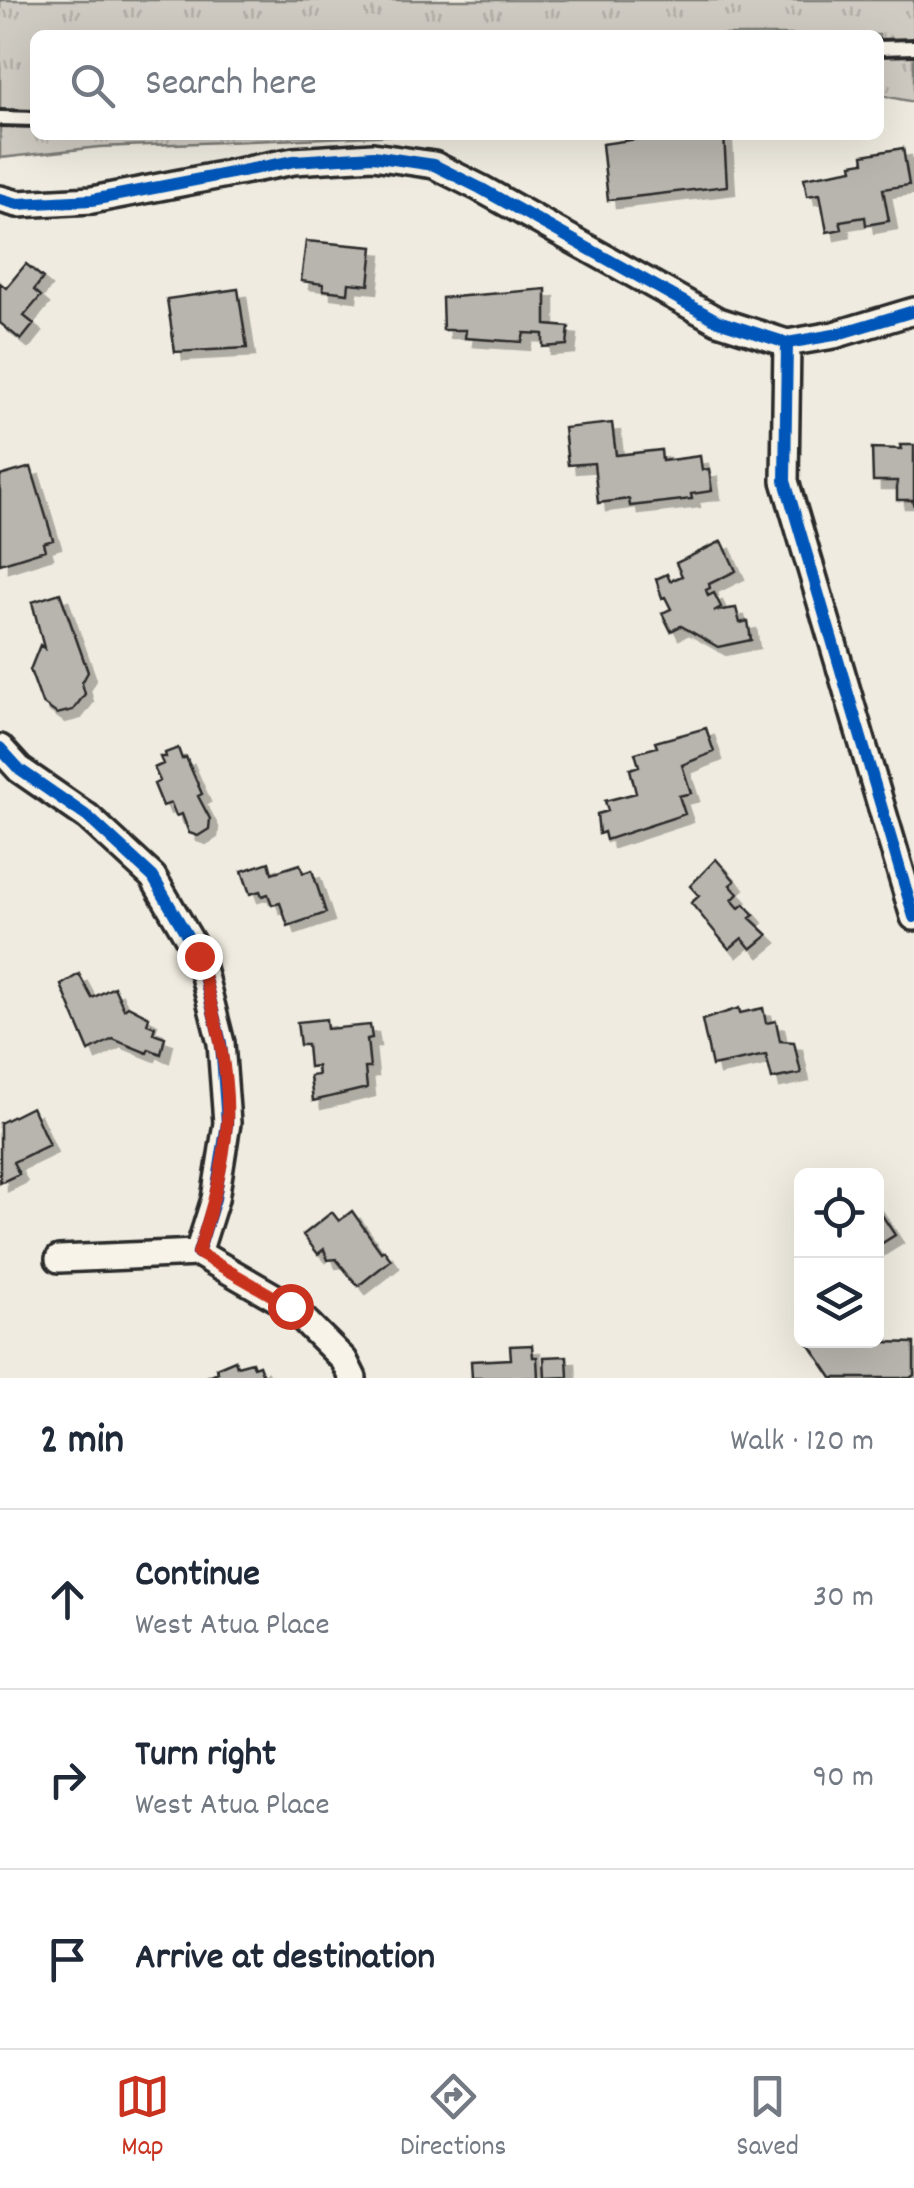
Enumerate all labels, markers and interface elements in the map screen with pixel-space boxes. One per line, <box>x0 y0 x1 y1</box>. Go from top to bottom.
search box <box>30 30 884 140</box>
icon: search <box>65 58 120 113</box>
text: Search here <box>145 58 317 113</box>
route end <box>177 934 223 980</box>
map controls <box>794 1168 884 1348</box>
button: locate <box>794 1168 884 1258</box>
button: layers <box>794 1258 884 1348</box>
route start <box>268 1284 314 1330</box>
text: 2 min <box>40 1413 124 1473</box>
text: Walk · 120 m <box>730 1420 874 1466</box>
text: Continue <box>135 1549 260 1604</box>
icon: ahead <box>40 1572 95 1627</box>
text: 30 m <box>813 1576 874 1622</box>
text: West Atua Place <box>135 1604 330 1650</box>
text: Turn right <box>135 1729 276 1784</box>
icon: right <box>40 1752 95 1807</box>
text: 90 m <box>813 1756 874 1802</box>
text: West Atua Place <box>135 1784 330 1830</box>
icon: arrive <box>40 1932 95 1987</box>
text: Arrive at destination <box>135 1932 435 1987</box>
tab: Map <box>115 2069 170 2169</box>
tab: Directions <box>400 2069 506 2169</box>
tab: Saved <box>736 2069 799 2169</box>

